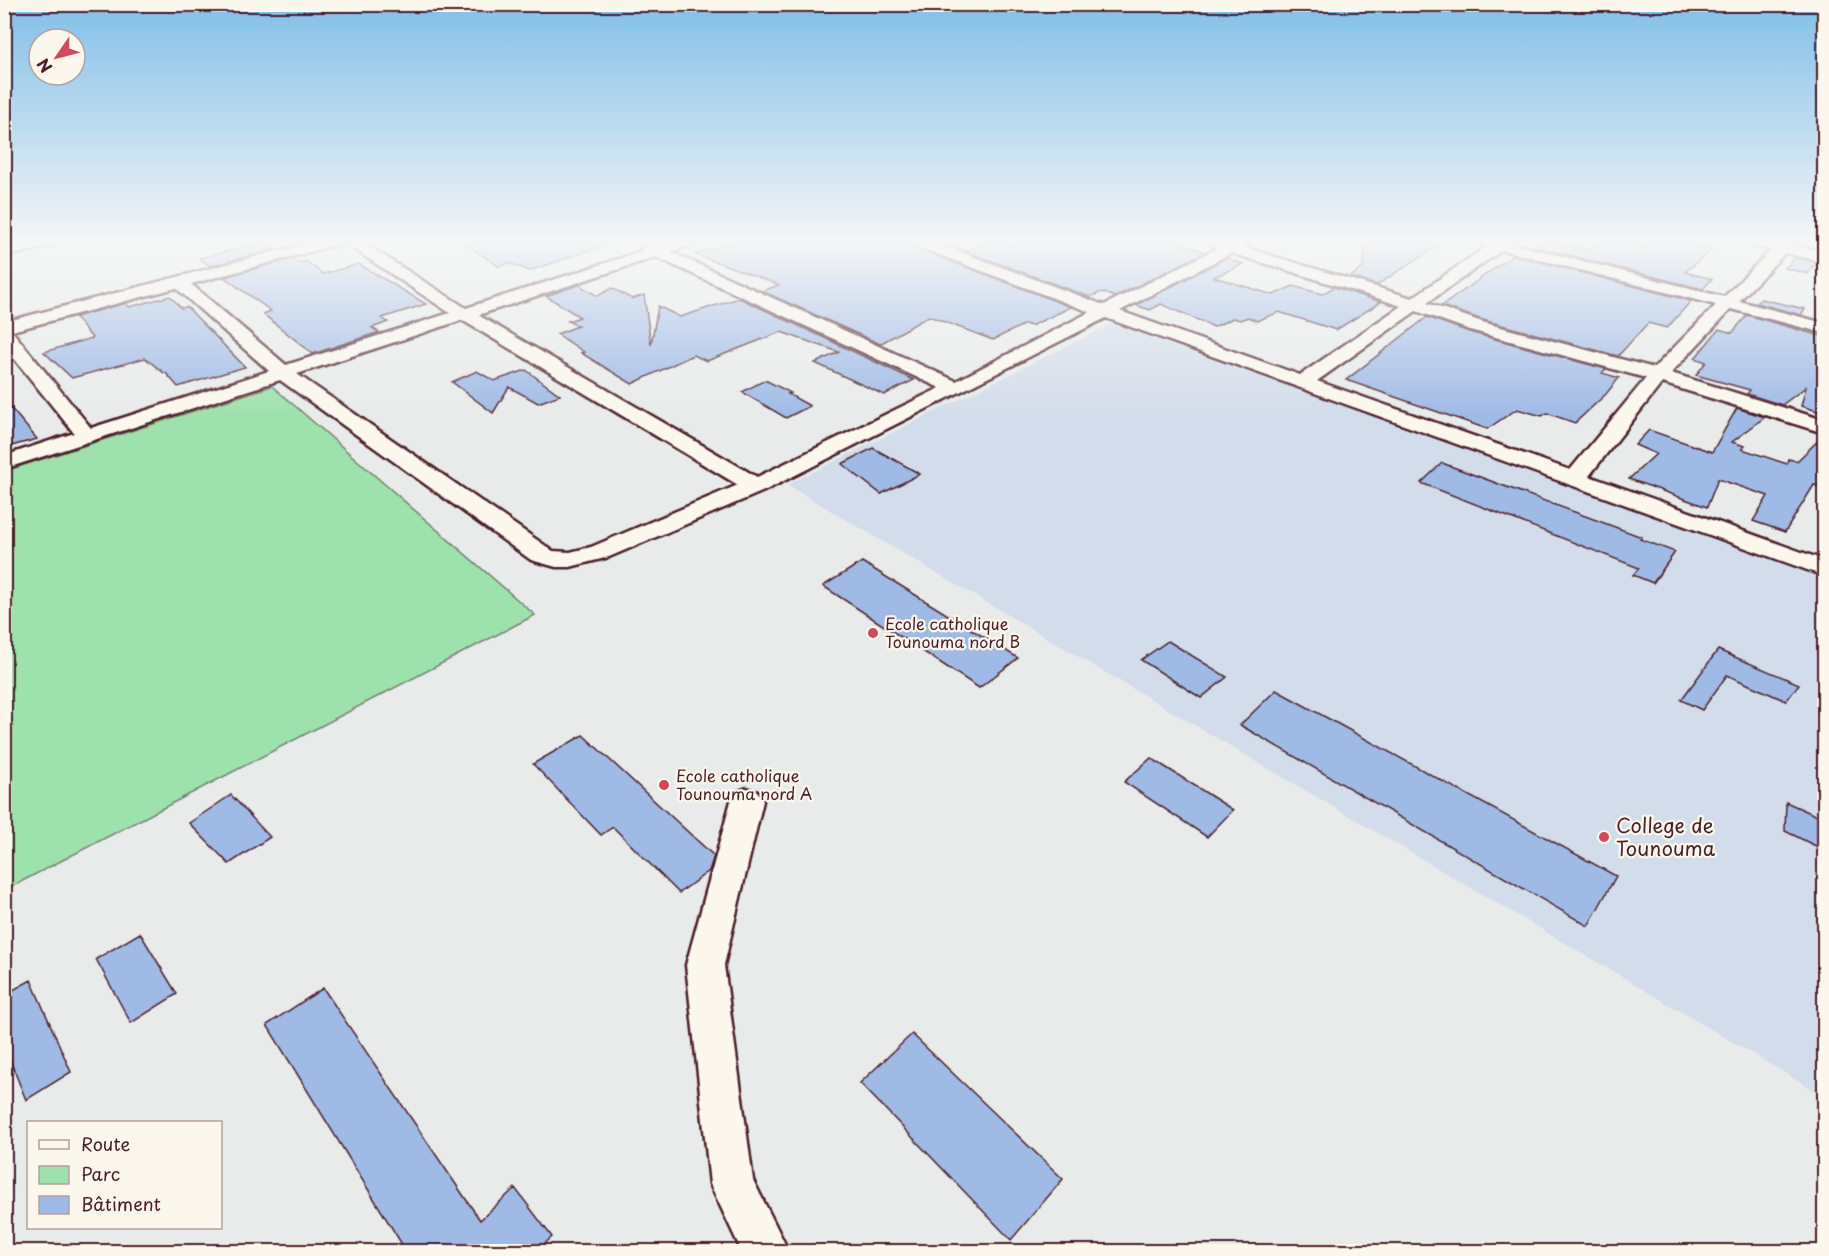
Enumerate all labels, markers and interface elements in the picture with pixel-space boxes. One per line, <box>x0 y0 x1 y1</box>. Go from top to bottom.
north arrow <box>27 27 87 87</box>
text: N <box>30 54 57 78</box>
place label: Ecole catholique Tounouma nord B <box>885 611 1020 653</box>
marker: Ecole catholique Tounouma nord B <box>866 626 880 640</box>
place label: Ecole catholique Tounouma nord A <box>676 763 812 805</box>
marker: Ecole catholique Tounouma nord A <box>657 778 671 792</box>
place label: College de Tounouma <box>1616 810 1716 863</box>
marker: College de Tounouma <box>1597 830 1611 844</box>
legend <box>27 1121 222 1229</box>
text: Route <box>81 1130 131 1157</box>
text: Parc <box>81 1160 120 1187</box>
text: Bâtiment <box>81 1190 161 1217</box>

